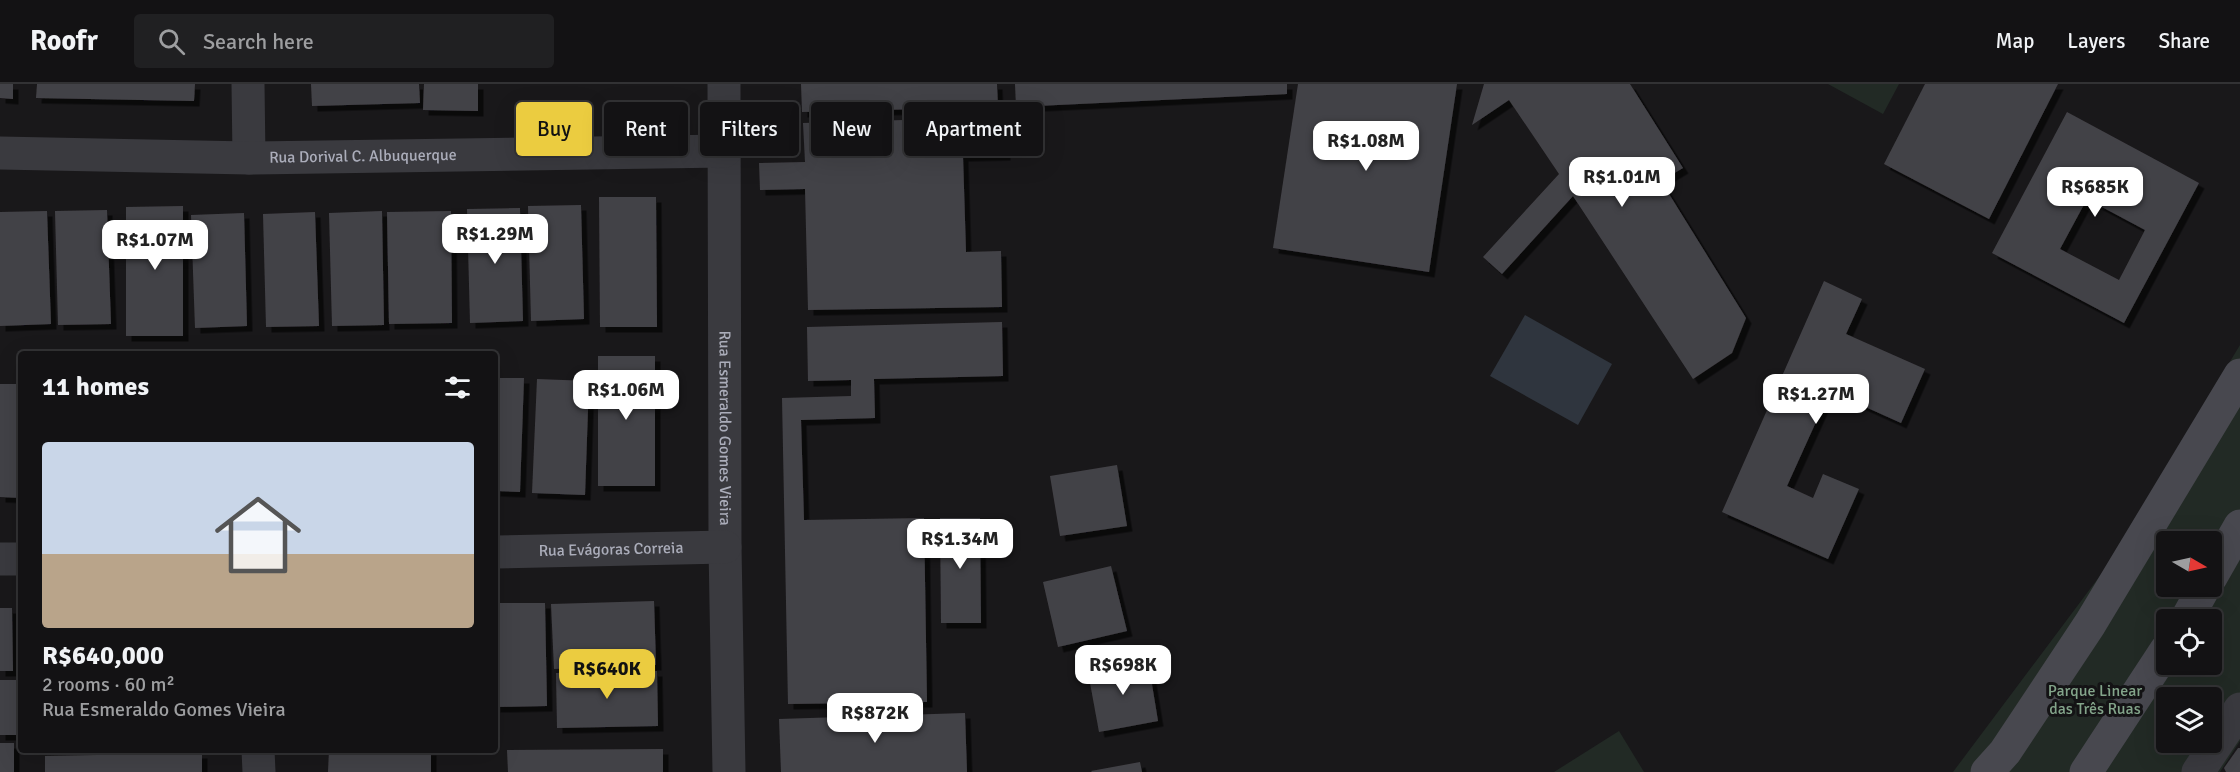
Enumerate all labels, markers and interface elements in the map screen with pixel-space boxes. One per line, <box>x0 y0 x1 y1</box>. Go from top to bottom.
search box <box>134 14 554 68</box>
text: Roofr <box>30 24 98 58</box>
icon: search <box>155 25 188 58</box>
text: Search here <box>203 28 314 55</box>
text: Map <box>1996 28 2034 54</box>
text: Layers <box>2067 28 2125 54</box>
text: Share <box>2158 28 2210 54</box>
chip: Buy <box>516 102 592 156</box>
chip: Rent <box>604 102 688 156</box>
chip: Filters <box>700 102 799 156</box>
chip: New <box>811 102 892 156</box>
chip: Apartment <box>904 102 1043 156</box>
pin: R$1.08M <box>1311 121 1421 172</box>
text: R$1.08M <box>1327 128 1405 153</box>
street label: Rua Dorival C. Albuquerque <box>269 145 457 168</box>
pin: R$1.01M <box>1567 157 1677 208</box>
text: R$1.01M <box>1583 164 1661 189</box>
pin: R$685K <box>2046 167 2144 218</box>
text: R$685K <box>2061 174 2129 199</box>
pin: R$1.29M <box>440 214 550 265</box>
pin: R$1.07M <box>100 220 210 271</box>
text: R$1.29M <box>456 221 534 246</box>
text: R$1.07M <box>116 227 194 252</box>
street label: Rua Esmeraldo Gomes Vieira <box>715 330 735 526</box>
pin: R$1.06M <box>571 370 681 421</box>
text: 11 homes <box>42 371 149 403</box>
icon: filters <box>441 371 474 404</box>
pin: R$1.27M <box>1761 374 1871 425</box>
text: R$1.06M <box>587 377 665 402</box>
text: R$1.27M <box>1777 381 1855 406</box>
icon: home <box>204 481 312 589</box>
pin: R$1.34M <box>905 519 1015 570</box>
text: R$1.34M <box>921 526 999 551</box>
north arrow <box>2156 531 2222 597</box>
map controls <box>2156 531 2222 753</box>
street label: Rua Evágoras Correia <box>538 538 684 561</box>
button: locate <box>2156 609 2222 675</box>
text: R$640,000 <box>42 640 164 672</box>
pin: R$698K <box>1074 645 1172 696</box>
pin: R$640K <box>558 649 656 700</box>
text: R$698K <box>1089 652 1157 677</box>
text: R$640K <box>573 656 641 681</box>
text: 2 rooms · 60 m² <box>42 672 175 697</box>
park label: Parque Linear das Três Ruas <box>2048 681 2142 719</box>
button: layers <box>2156 687 2222 753</box>
pin: R$872K <box>826 693 924 744</box>
text: Rua Esmeraldo Gomes Vieira <box>42 697 286 722</box>
text: R$872K <box>841 700 909 725</box>

